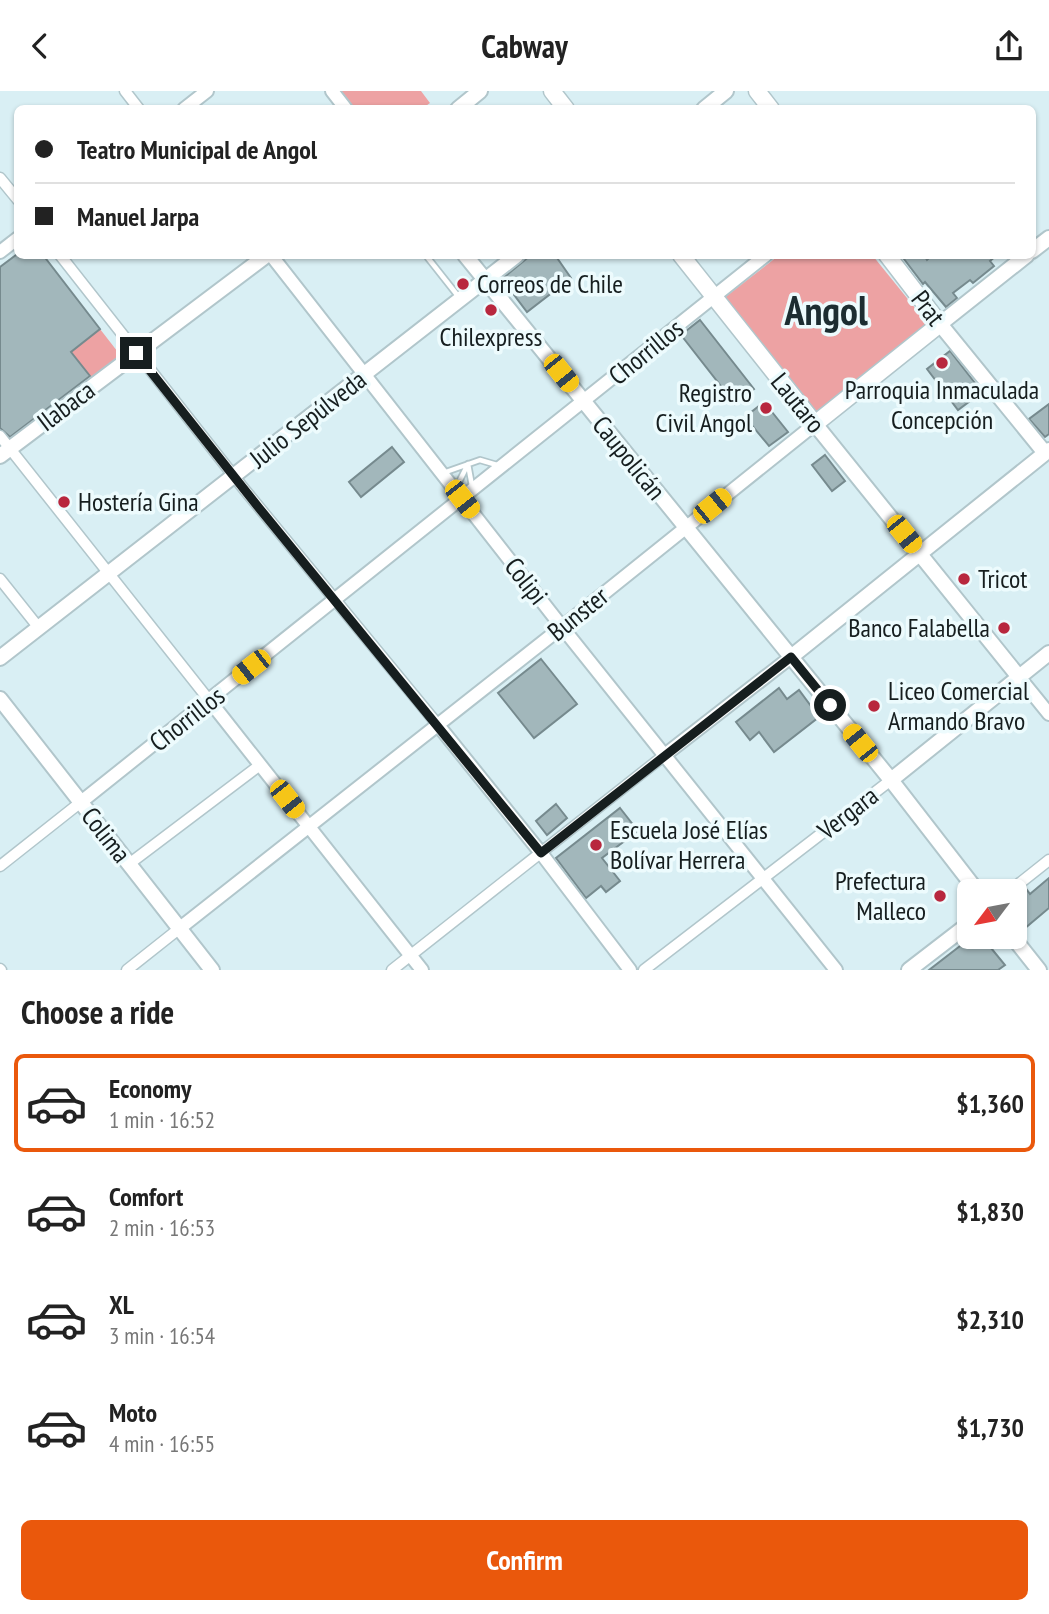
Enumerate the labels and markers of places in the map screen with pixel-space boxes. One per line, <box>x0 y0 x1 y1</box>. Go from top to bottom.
place label: Correos de Chile <box>477 267 623 300</box>
marker: Correos de Chile <box>455 276 471 292</box>
marker: Chilexpress <box>483 302 499 318</box>
place label: Chilexpress <box>440 320 542 353</box>
marker: Parroquia Inmaculada Concepción <box>934 355 950 371</box>
place label: Parroquia Inmaculada Concepción <box>845 373 1039 436</box>
place label: Registro Civil Angol <box>656 376 752 439</box>
marker: Registro Civil Angol <box>758 400 774 416</box>
place label: Hostería Gina <box>78 485 199 518</box>
marker: Hostería Gina <box>56 494 72 510</box>
place label: Tricot <box>978 562 1027 595</box>
marker: Tricot <box>956 571 972 587</box>
place label: Banco Falabella <box>848 611 990 644</box>
marker: Banco Falabella <box>996 620 1012 636</box>
place label: Liceo Comercial Armando Bravo <box>888 674 1029 737</box>
marker: Liceo Comercial Armando Bravo <box>866 698 882 714</box>
place label: Escuela José Elías Bolívar Herrera <box>610 813 768 876</box>
marker: Escuela José Elías Bolívar Herrera <box>588 837 604 853</box>
place label: Prefectura Malleco <box>835 864 926 927</box>
marker: Prefectura Malleco <box>932 888 948 904</box>

